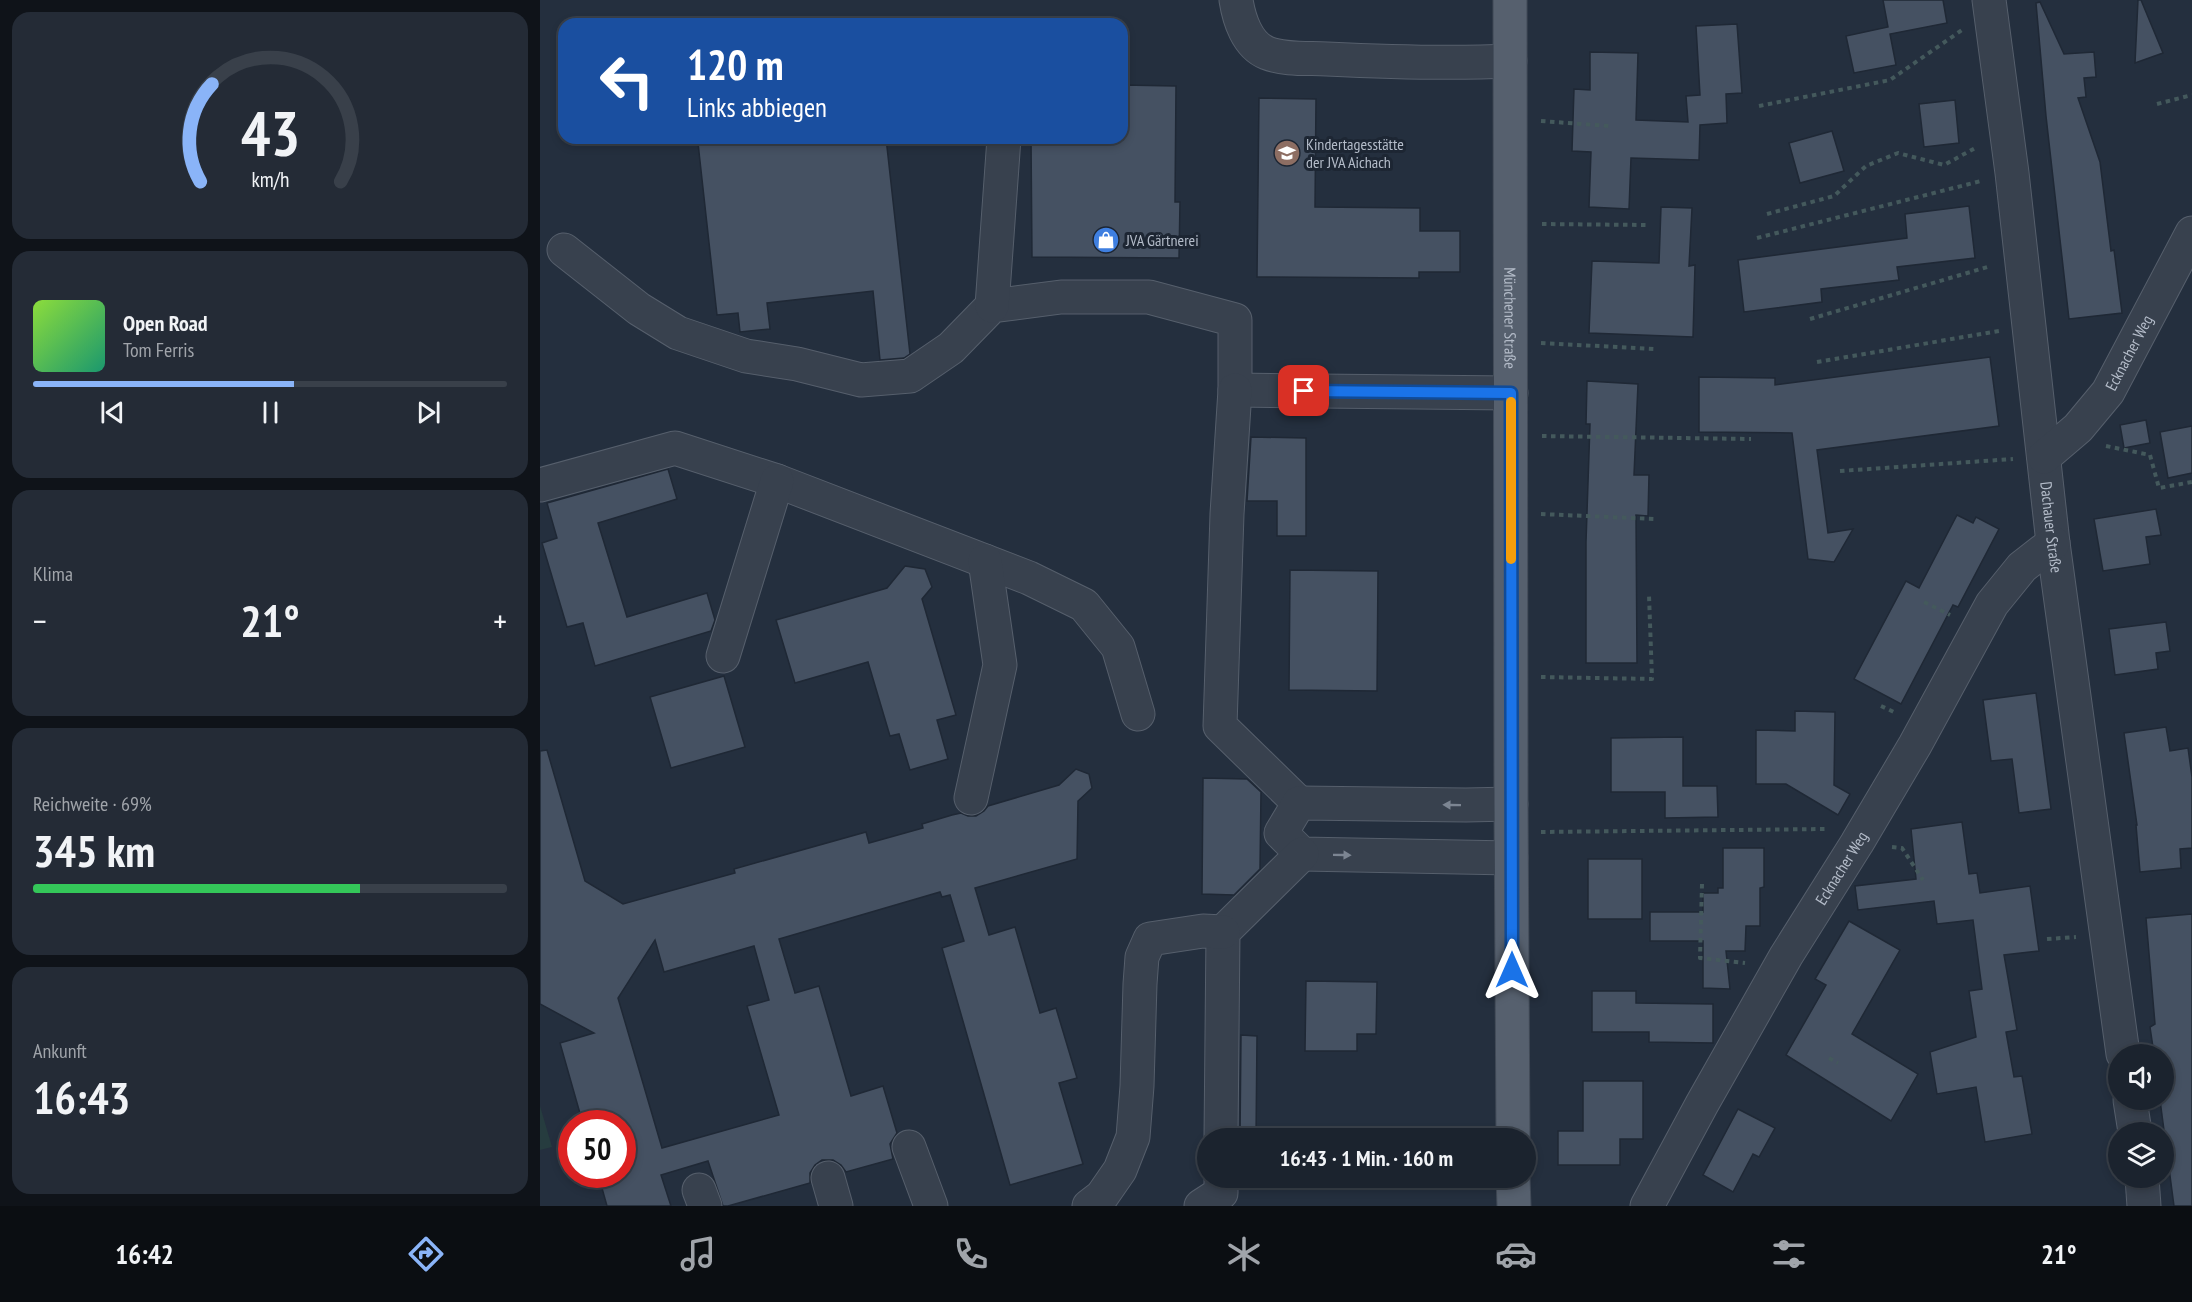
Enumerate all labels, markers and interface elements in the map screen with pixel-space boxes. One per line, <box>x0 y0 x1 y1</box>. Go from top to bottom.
text: 120 m <box>687 37 784 92</box>
icon: left <box>588 42 666 120</box>
text: Links abbiegen <box>687 90 827 124</box>
text: 43 <box>240 93 300 174</box>
place label: Kindertagesstätte der JVA Aichach <box>1306 134 1404 172</box>
school or university icon: Kindertagesstätte der JVA Aichach <box>1272 138 1302 168</box>
text: km/h <box>251 166 289 194</box>
shop icon: JVA Gärtnerei <box>1091 225 1121 255</box>
place label: JVA Gärtnerei <box>1125 230 1199 250</box>
street label: Münchener Straße <box>1500 267 1520 369</box>
text: Open Road <box>123 309 208 337</box>
street label: Ecknacher Weg <box>2101 311 2157 394</box>
text: Tom Ferris <box>123 337 194 363</box>
pin <box>1278 365 1329 416</box>
icon: arrive <box>1287 374 1320 407</box>
icon: previous <box>96 396 129 429</box>
icon: pause <box>254 396 287 429</box>
icon: next <box>412 396 445 429</box>
street label: Dachauer Straße <box>2036 481 2067 574</box>
text: Klima <box>33 561 73 587</box>
text: 21° <box>240 591 300 649</box>
text: − <box>33 599 47 642</box>
text: + <box>493 599 507 642</box>
text: Reichweite · 69% <box>33 791 152 817</box>
one-way arrow <box>1443 800 1462 810</box>
text: 345 km <box>33 821 155 879</box>
street label: Ecknacher Weg <box>1811 828 1872 908</box>
one-way arrow <box>1333 850 1352 860</box>
position arrow <box>1480 938 1544 1002</box>
text: Ankunft <box>33 1038 87 1064</box>
map controls <box>2108 1044 2174 1188</box>
button: sound <box>2108 1044 2174 1110</box>
text: 16:43 <box>33 1068 130 1126</box>
speed limit sign: 50 <box>558 1110 636 1188</box>
button: layers <box>2108 1122 2174 1188</box>
text: 16:43 · 1 Min. · 160 m <box>1280 1144 1453 1172</box>
icon: directions <box>405 1233 447 1275</box>
icon: music <box>677 1233 719 1275</box>
icon: phone <box>950 1233 992 1275</box>
icon: climate <box>1223 1233 1265 1275</box>
icon: car <box>1495 1233 1537 1275</box>
icon: filters <box>1768 1233 1810 1275</box>
text: 16:42 <box>115 1237 174 1271</box>
text: 21° <box>2041 1237 2077 1271</box>

